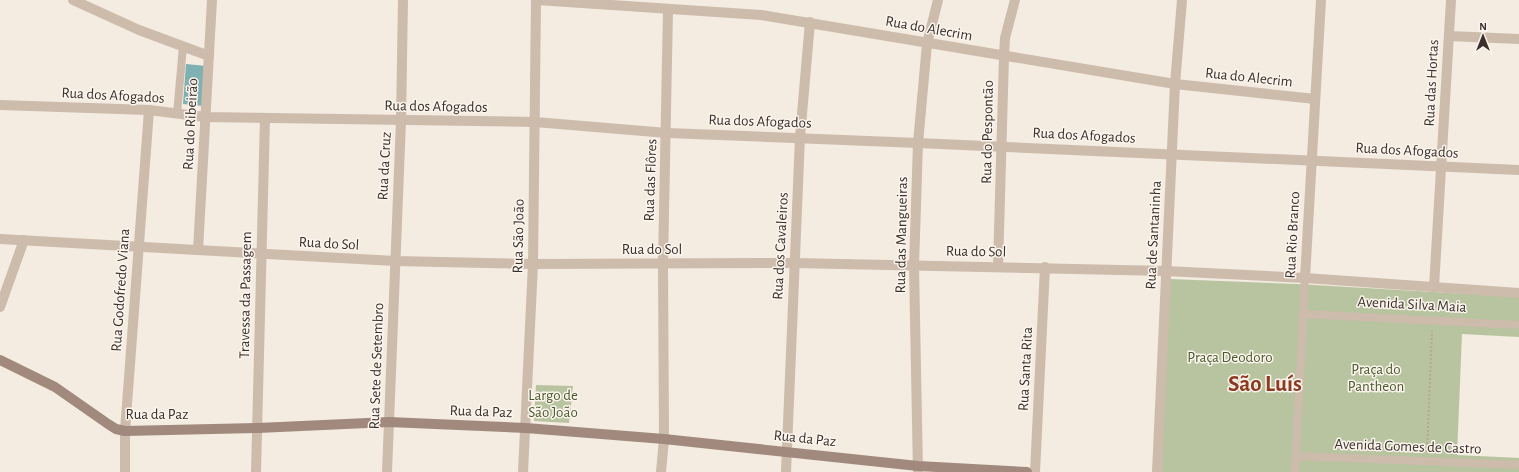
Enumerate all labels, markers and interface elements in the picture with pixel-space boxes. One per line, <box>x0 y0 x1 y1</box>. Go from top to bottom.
street label: Rua do Alecrim <box>884 13 974 44</box>
north arrow <box>1463 16 1503 56</box>
text: N <box>1479 21 1487 32</box>
street label: Rua das Hortas <box>1422 39 1441 127</box>
street label: Rua do Alecrim <box>1204 65 1294 90</box>
street label: Rua do Ribeirão <box>181 78 200 170</box>
street label: Rua do Pespontão <box>979 80 996 184</box>
street label: Rua dos Afogados <box>61 85 165 106</box>
street label: Rua dos Afogados <box>384 98 488 115</box>
street label: Rua dos Afogados <box>708 112 812 131</box>
street label: Rua dos Afogados <box>1032 125 1136 146</box>
street label: Rua da Cruz <box>375 131 394 201</box>
street label: Rua das Flôres <box>642 139 659 222</box>
street label: Rua dos Afogados <box>1355 140 1459 161</box>
street label: Rua das Mangueiras <box>893 177 910 293</box>
street label: Rua de Santaninha <box>1143 180 1164 290</box>
street label: Rua Rio Branco <box>1283 191 1302 279</box>
street label: Rua dos Cavaleiros <box>770 192 791 300</box>
street label: Rua São João <box>510 199 527 273</box>
street label: Rua Godofredo Viana <box>109 228 132 352</box>
street label: Travessa da Passagem <box>237 231 254 359</box>
street label: Rua do Sol <box>298 234 360 253</box>
street label: Rua do Sol <box>622 242 682 257</box>
street label: Rua do Sol <box>946 243 1006 260</box>
street label: Avenida Silva Maia <box>1357 294 1467 315</box>
street label: Rua Sete de Setembro <box>367 302 386 430</box>
street label: Rua Santa Rita <box>1016 327 1035 411</box>
park label: Praça Deodoro <box>1187 350 1273 365</box>
park label: Praça do Pantheon <box>1348 362 1404 394</box>
district label: São Luís <box>1228 373 1302 396</box>
park label: Largo de São João <box>528 388 578 420</box>
street label: Rua da Paz <box>449 403 513 420</box>
street label: Rua da Paz <box>126 407 188 422</box>
street label: Rua da Paz <box>773 428 837 449</box>
street label: Avenida Gomes de Castro <box>1334 436 1482 457</box>

